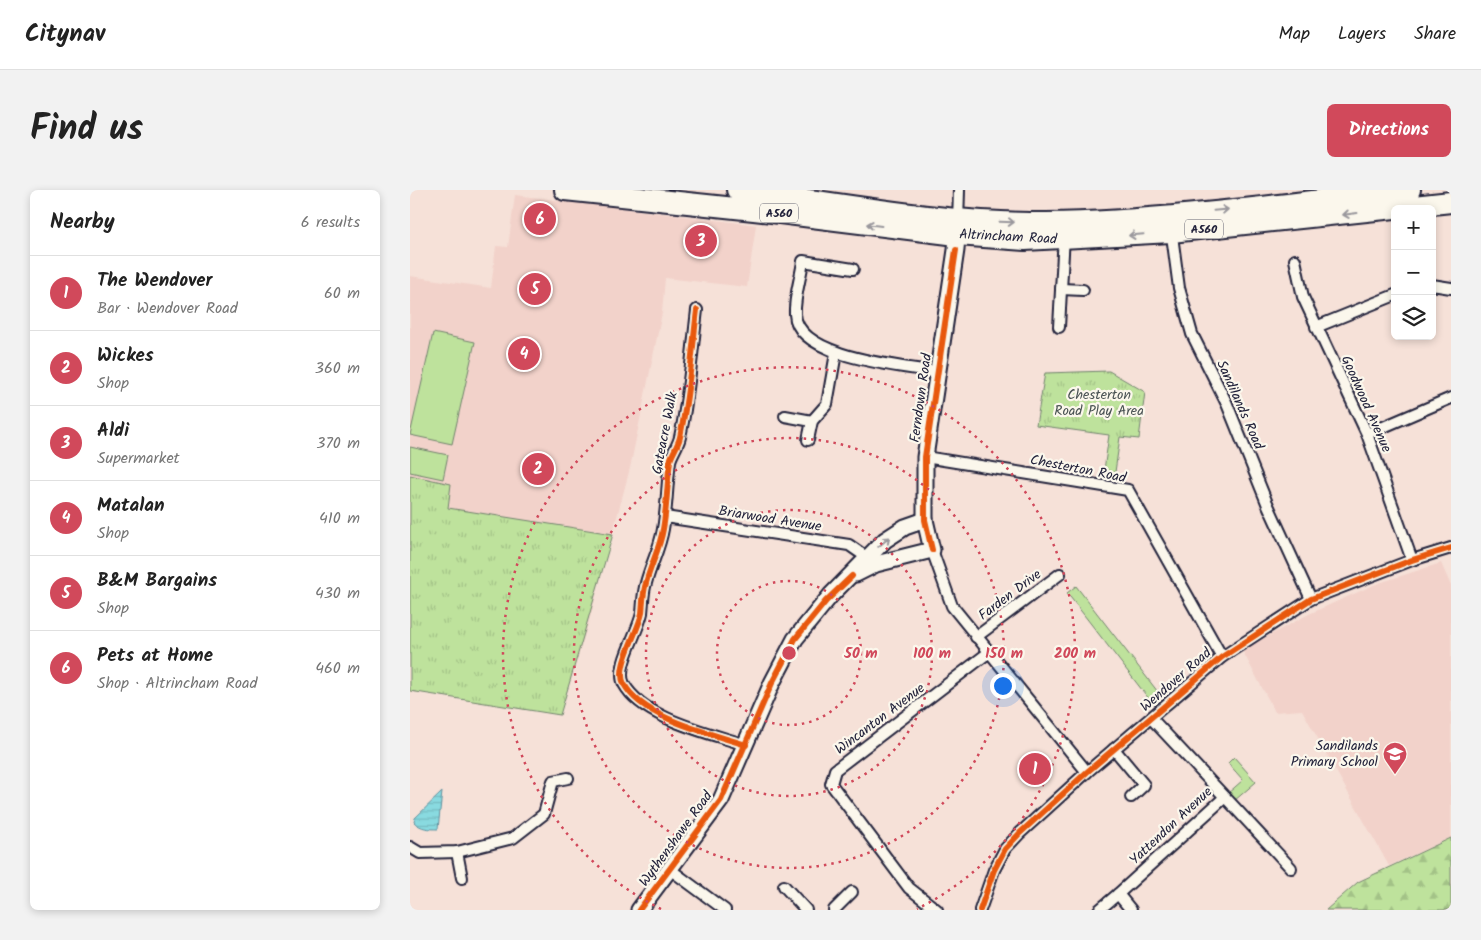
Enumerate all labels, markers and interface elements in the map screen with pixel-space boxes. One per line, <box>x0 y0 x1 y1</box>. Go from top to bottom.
text: Citynav <box>25 15 105 54</box>
text: Map <box>1279 20 1310 49</box>
text: Layers <box>1338 20 1386 49</box>
text: Share <box>1414 20 1456 49</box>
text: Find us <box>30 102 143 158</box>
button: Directions <box>1327 104 1451 157</box>
pin: 6 <box>524 200 556 238</box>
road number: A560 <box>760 203 798 222</box>
map controls <box>1391 205 1436 340</box>
button: + <box>1391 205 1436 250</box>
text: Nearby <box>50 206 115 239</box>
one-way arrow <box>1213 206 1229 215</box>
one-way arrow <box>1343 209 1359 219</box>
text: 6 results <box>301 210 360 235</box>
one-way arrow <box>998 217 1014 226</box>
one-way arrow <box>866 219 882 229</box>
road number: A560 <box>1185 220 1223 238</box>
pin: 3 <box>685 222 717 260</box>
street label: Altrincham Road <box>959 223 1058 251</box>
one-way arrow <box>1129 230 1145 240</box>
button: − <box>1391 250 1436 295</box>
text: The Wendover <box>97 266 212 296</box>
pin: 5 <box>519 270 551 308</box>
text: 1 <box>64 281 68 306</box>
text: 60 m <box>324 281 360 306</box>
button: layers <box>1391 295 1436 340</box>
text: Bar · Wendover Road <box>97 296 238 321</box>
pin: 4 <box>508 335 540 373</box>
text: Wickes <box>97 341 154 371</box>
street label: Ferndown Road <box>904 351 938 444</box>
street label: Goodwood Avenue <box>1335 352 1398 457</box>
text: 2 <box>61 356 71 381</box>
text: 360 m <box>315 356 360 381</box>
street label: Sandilands Road <box>1210 357 1270 454</box>
text: Shop <box>97 371 129 396</box>
park label: Chesterton Road Play Area <box>1054 384 1144 422</box>
street label: Gateacre Walk <box>646 389 684 476</box>
text: Aldi <box>97 416 129 446</box>
text: 3 <box>62 431 70 456</box>
text: 370 m <box>316 431 360 456</box>
text: Supermarket <box>97 446 180 471</box>
street label: Chesterton Road <box>1028 449 1129 489</box>
pin: 2 <box>522 450 554 488</box>
text: Matalan <box>97 491 165 521</box>
street label: Briarwood Avenue <box>717 500 824 538</box>
text: 4 <box>62 506 70 531</box>
text: 410 m <box>319 506 360 531</box>
text: Shop <box>97 521 129 546</box>
one-way arrow <box>877 536 890 548</box>
street label: Farden Drive <box>974 564 1047 626</box>
text: B&M Bargains <box>97 566 217 596</box>
text: 5 <box>62 581 70 606</box>
text: 430 m <box>315 581 360 606</box>
text: Shop <box>97 596 129 621</box>
text: Pets at Home <box>97 641 213 671</box>
text: 50 m <box>843 642 878 666</box>
text: 100 m <box>913 642 951 666</box>
text: 150 m <box>985 642 1023 666</box>
text: 200 m <box>1054 642 1096 666</box>
street label: Wendover Road <box>1135 642 1217 717</box>
centre of rings <box>780 644 798 662</box>
text: 6 <box>62 656 70 681</box>
text: 460 m <box>315 656 360 681</box>
text: Shop · Altrincham Road <box>97 671 258 696</box>
your location <box>990 673 1016 699</box>
street label: Wincanton Avenue <box>830 677 930 760</box>
place label: Sandilands Primary School <box>1291 735 1379 773</box>
school or university icon: Sandilands Primary School <box>1382 741 1408 775</box>
pin: 1 <box>1019 750 1051 788</box>
street label: Yattendon Avenue <box>1124 781 1218 870</box>
street label: Wythenshawe Road <box>634 786 719 891</box>

